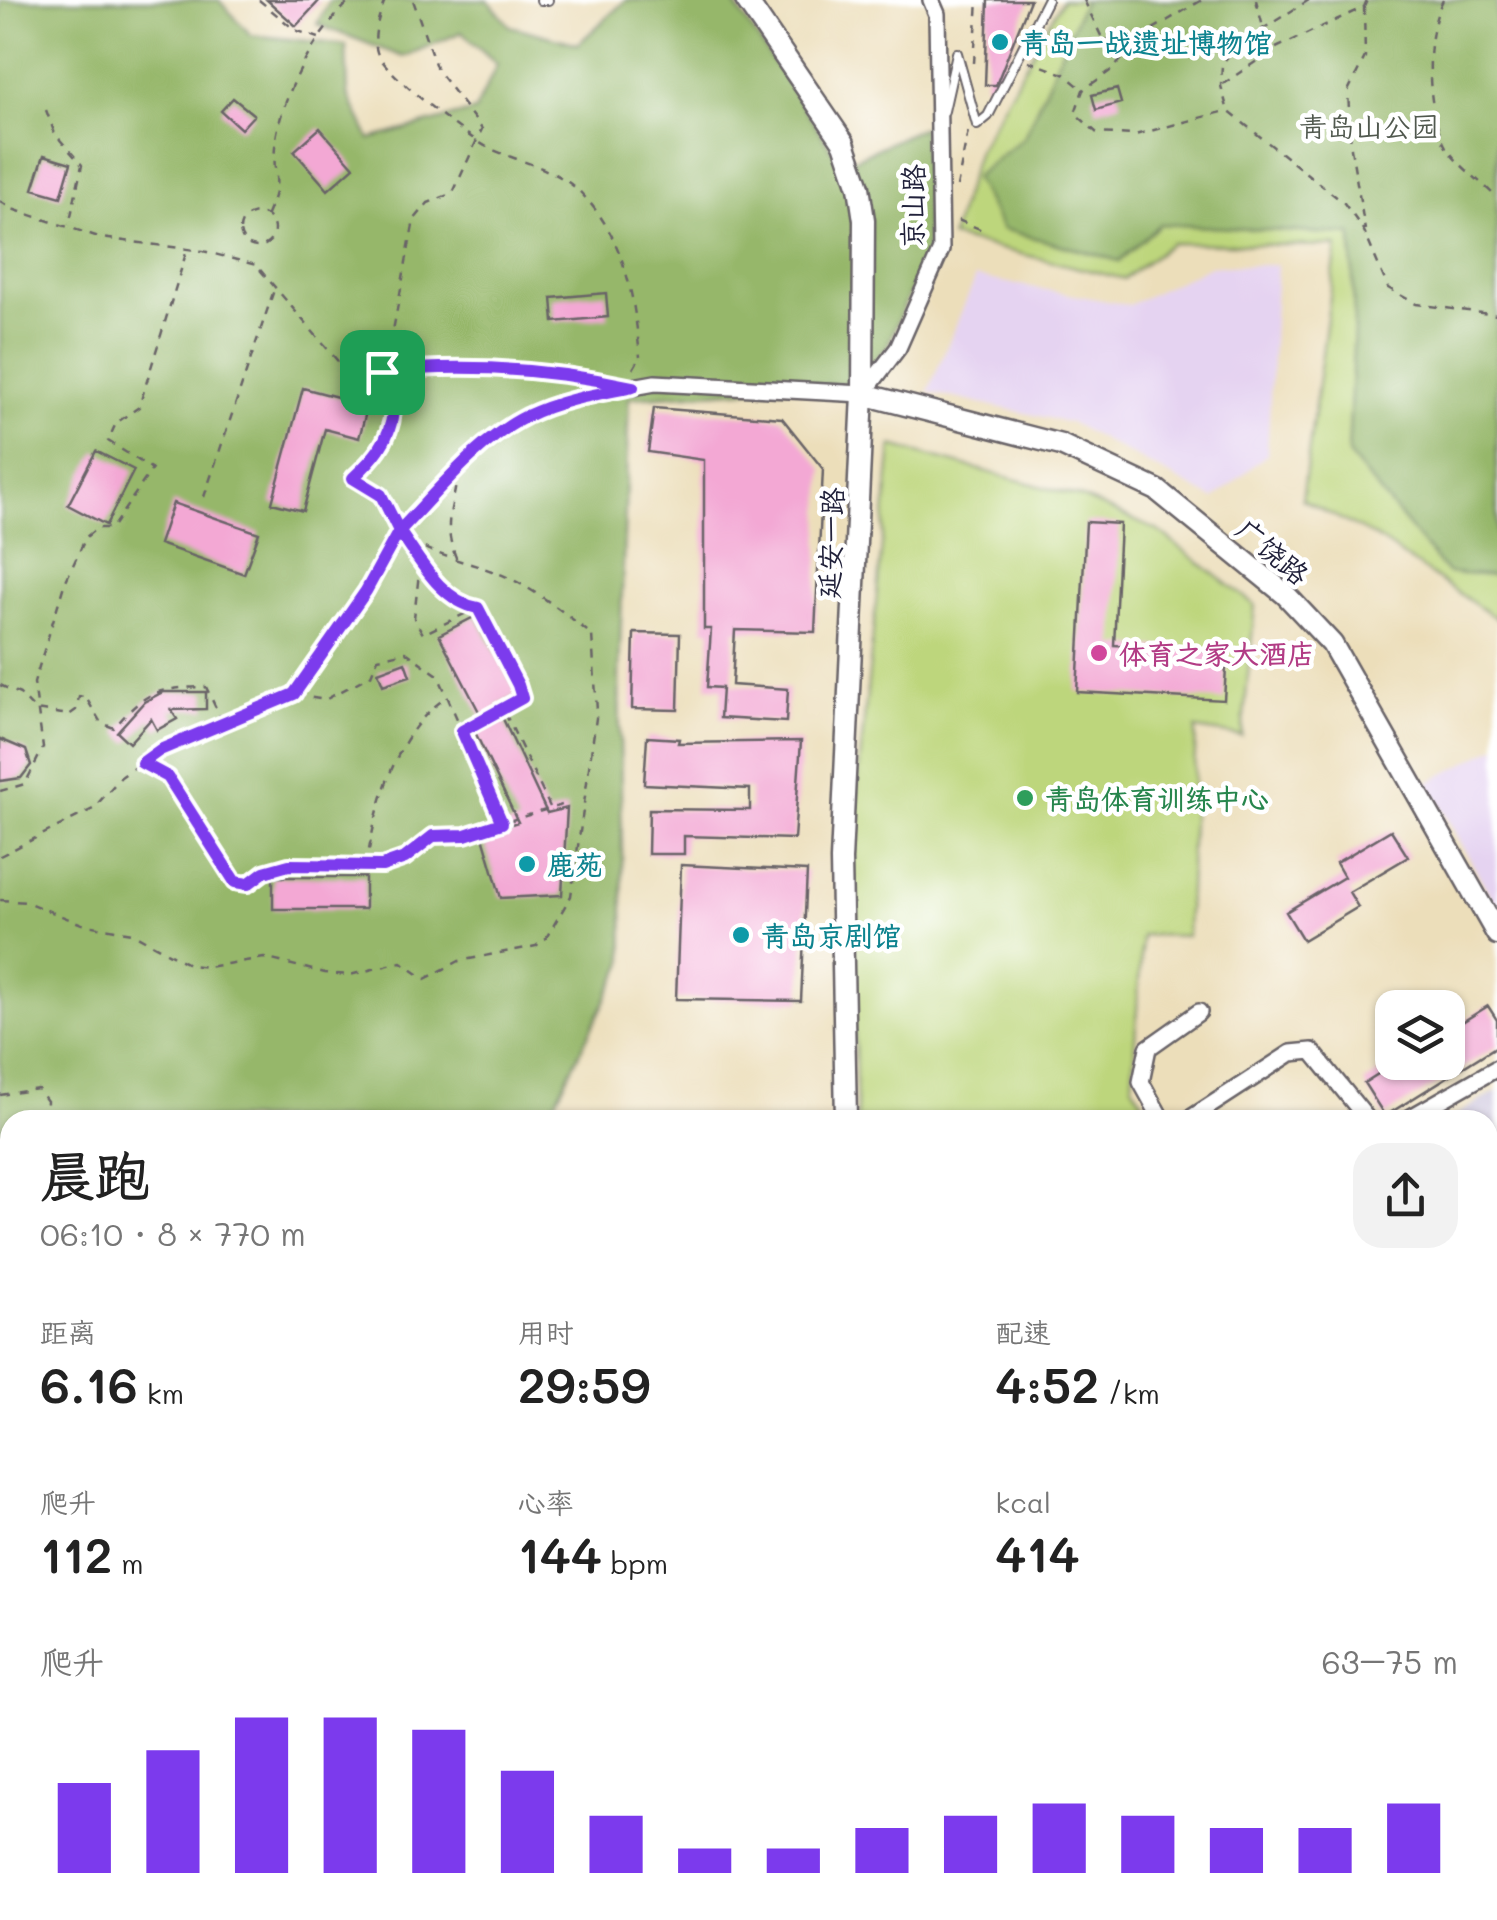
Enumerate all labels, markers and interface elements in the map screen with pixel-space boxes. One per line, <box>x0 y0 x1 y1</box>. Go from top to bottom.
place label: 青岛一战遗址博物馆 <box>1020 24 1272 60</box>
marker: 青岛一战遗址博物馆 <box>989 31 1011 53</box>
park label: 青岛山公园 <box>1299 108 1439 144</box>
street label: 京山路 <box>893 164 931 248</box>
pin <box>340 330 425 415</box>
icon: arrive <box>355 345 410 400</box>
street label: 延安一路 <box>810 486 850 600</box>
street label: 广饶路 <box>1229 510 1317 592</box>
place label: 体育之家大酒店 <box>1119 635 1315 671</box>
marker: 体育之家大酒店 <box>1088 642 1110 664</box>
place label: 青岛体育训练中心 <box>1045 780 1269 816</box>
marker: 青岛体育训练中心 <box>1014 787 1036 809</box>
place label: 鹿苑 <box>547 846 603 882</box>
marker: 鹿苑 <box>516 853 538 875</box>
place label: 青岛京剧馆 <box>761 917 901 953</box>
marker: 青岛京剧馆 <box>730 924 752 946</box>
map controls <box>1375 990 1465 1080</box>
button: layers <box>1375 990 1465 1080</box>
text: 晨跑 <box>40 1138 150 1210</box>
button: share <box>1353 1143 1458 1248</box>
text: 06:10 · 8 × 770 m <box>40 1212 306 1254</box>
text: 距离 <box>40 1314 96 1350</box>
text: 用时 <box>518 1314 574 1350</box>
text: 配速 <box>995 1314 1051 1350</box>
text: 6.16 <box>40 1351 138 1417</box>
text: 29:59 <box>518 1351 650 1417</box>
text: 4:52 <box>995 1351 1099 1417</box>
text: km <box>138 1375 184 1411</box>
text: /km <box>1099 1375 1160 1411</box>
text: 爬升 <box>40 1484 96 1520</box>
text: 心率 <box>518 1484 574 1520</box>
text: kcal <box>995 1484 1051 1520</box>
text: 414 <box>995 1520 1079 1586</box>
text: 112 <box>40 1521 112 1587</box>
text: 144 <box>518 1521 602 1587</box>
text: m <box>112 1545 144 1581</box>
text: bpm <box>602 1545 668 1581</box>
text: 爬升 <box>40 1640 104 1682</box>
text: 63–75 m <box>1322 1640 1458 1682</box>

